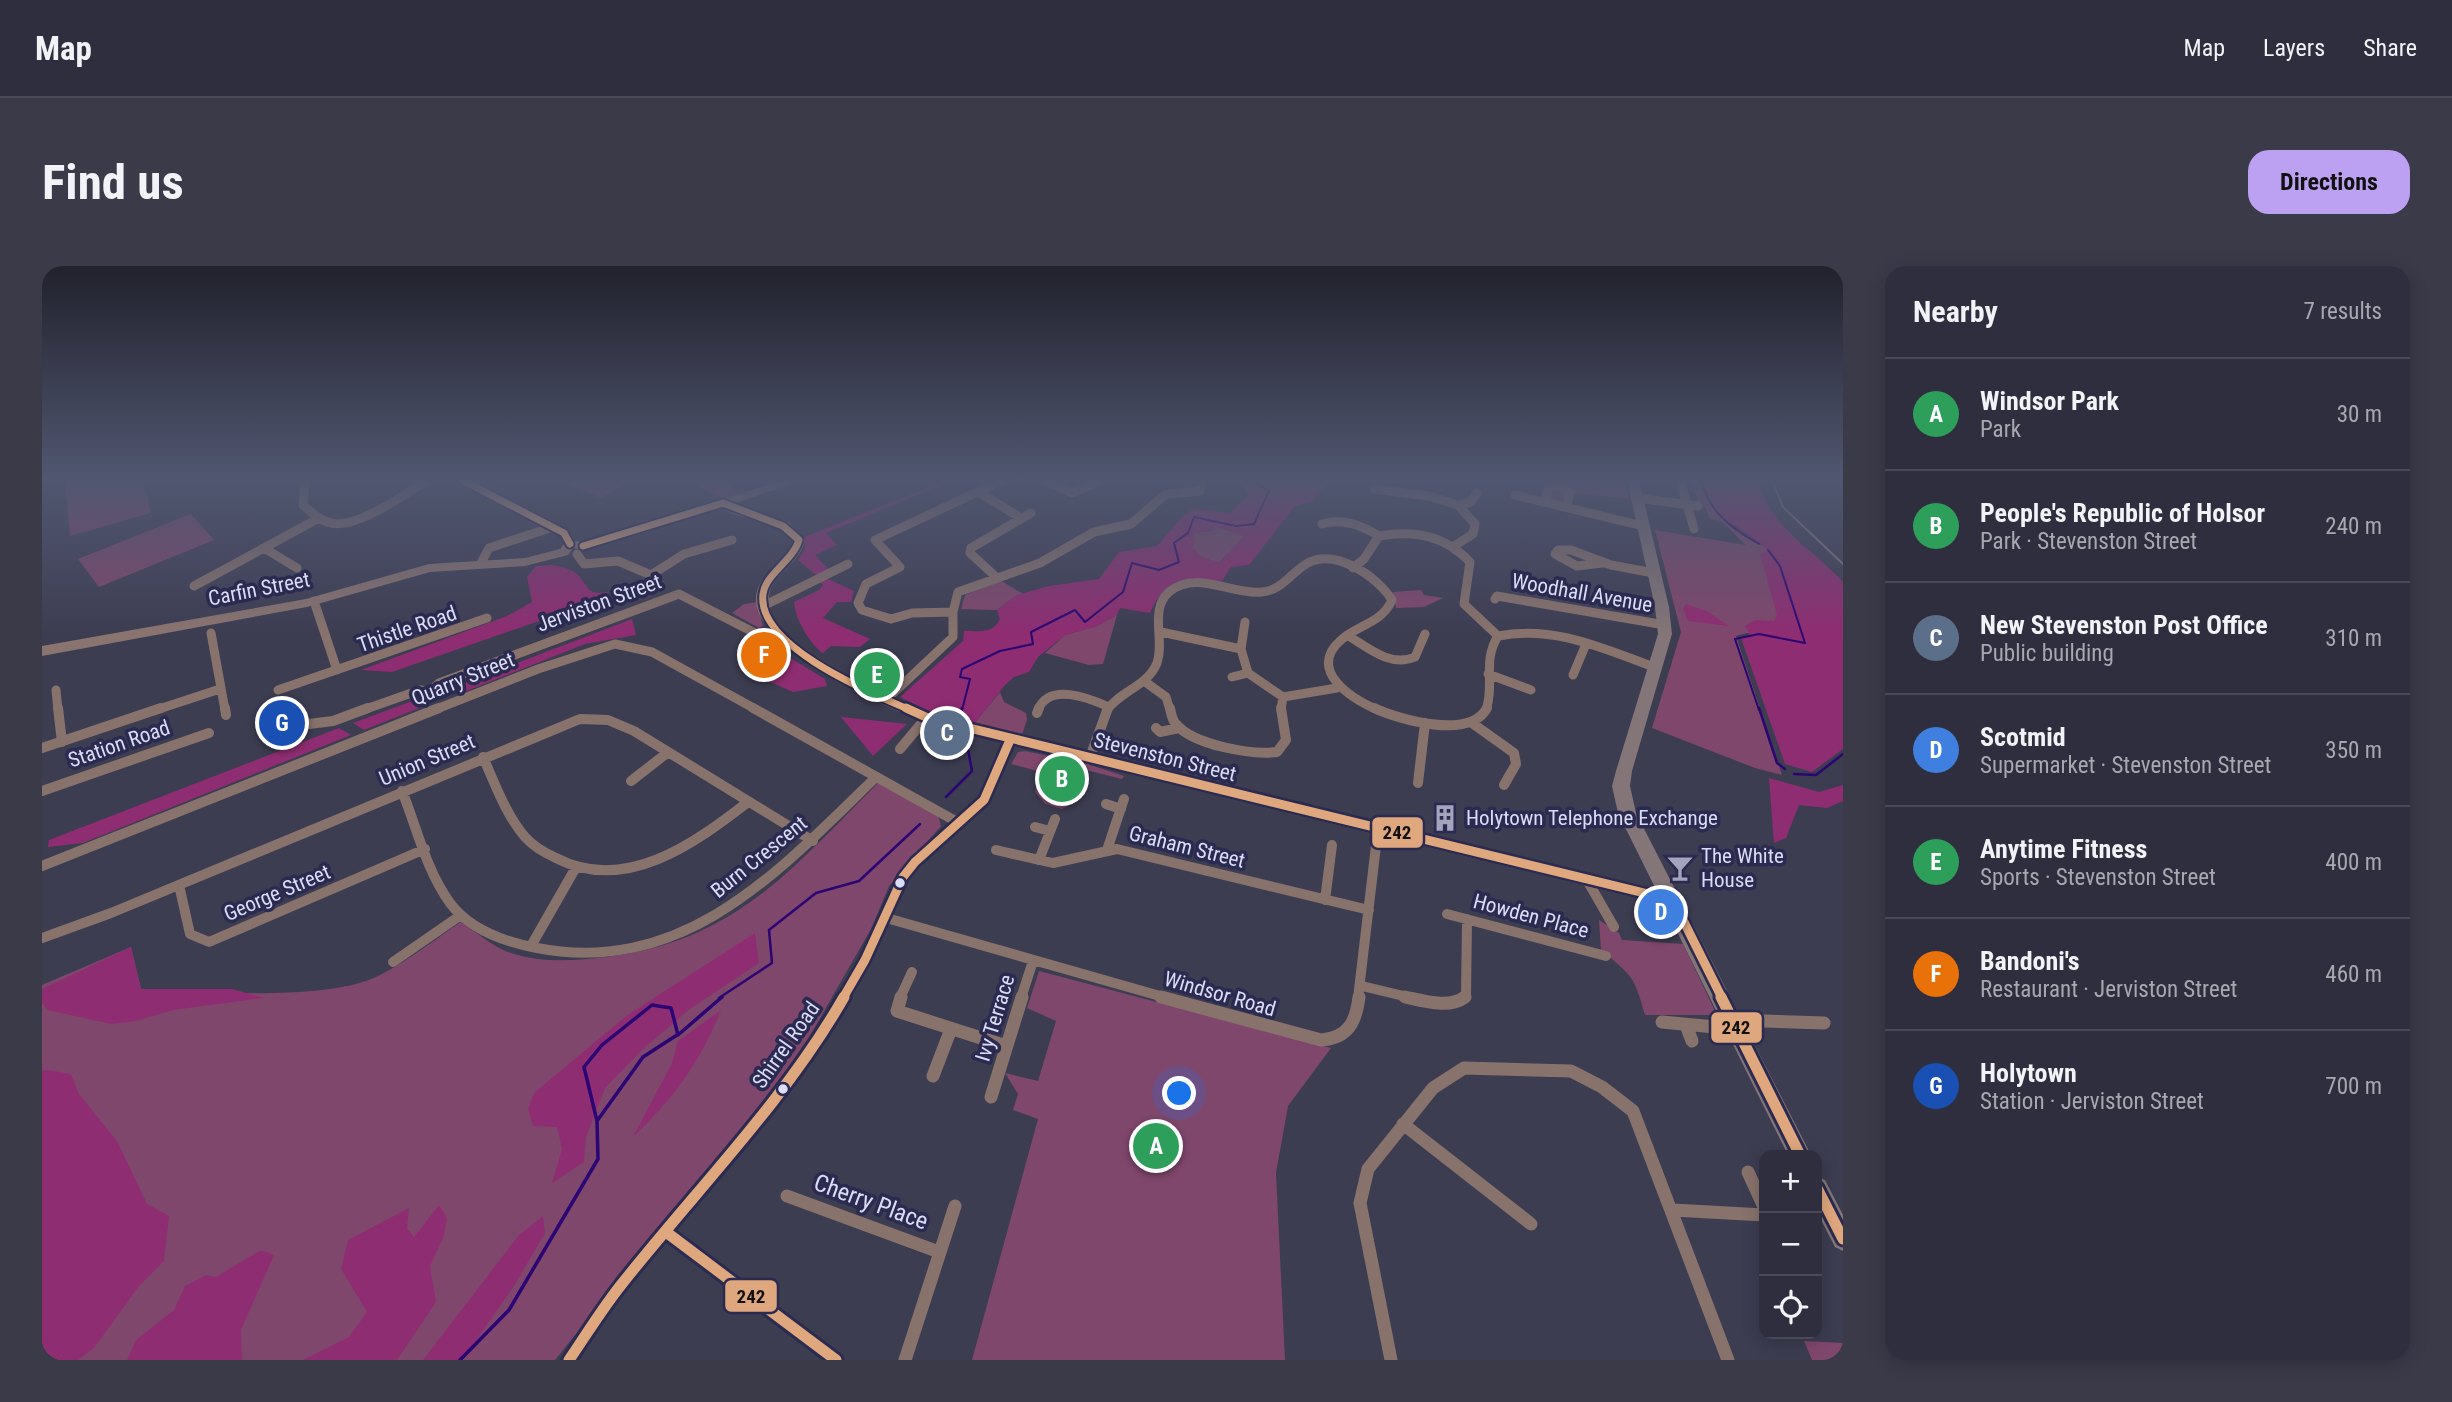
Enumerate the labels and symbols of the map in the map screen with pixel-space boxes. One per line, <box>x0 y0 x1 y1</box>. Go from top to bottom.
street label: Carfin Street <box>206 567 312 611</box>
street label: Jerviston Street <box>533 569 665 637</box>
street label: Woodhall Avenue <box>1510 569 1654 617</box>
street label: Thistle Road <box>354 601 460 657</box>
pin: F <box>741 629 787 681</box>
street label: Quarry Street <box>408 648 518 710</box>
pin: E <box>854 649 900 701</box>
pin: G <box>259 697 305 749</box>
pin: C <box>924 707 970 759</box>
street label: Station Road <box>65 715 173 773</box>
street label: Stevenston Street <box>1091 728 1239 786</box>
street label: Union Street <box>376 729 478 791</box>
pin: B <box>1039 753 1085 805</box>
building icon: Holytown Telephone Exchange <box>1430 803 1460 833</box>
place label: Holytown Telephone Exchange <box>1466 806 1718 830</box>
street label: Burn Crescent <box>706 811 812 903</box>
line badge: 242 <box>1371 816 1424 849</box>
street label: Graham Street <box>1127 821 1247 873</box>
text: 242 <box>1383 821 1411 844</box>
place label: The White House <box>1701 844 1784 892</box>
bar icon: The White House <box>1665 853 1695 883</box>
street label: George Street <box>220 860 334 926</box>
unlabelled marker <box>893 876 907 890</box>
pin: D <box>1638 886 1684 938</box>
street label: Howden Place <box>1471 889 1591 943</box>
street label: Windsor Road <box>1161 967 1279 1021</box>
street label: Ivy Terrace <box>970 972 1020 1064</box>
street label: Shirrel Road <box>747 997 825 1093</box>
line badge: 242 <box>1710 1011 1763 1044</box>
text: 242 <box>1722 1016 1750 1039</box>
your location <box>1162 1076 1196 1110</box>
unlabelled marker <box>776 1082 790 1096</box>
pin: A <box>1133 1120 1179 1172</box>
street label: Cherry Place <box>810 1168 932 1236</box>
line badge: 242 <box>724 1279 778 1313</box>
text: 242 <box>737 1285 765 1308</box>

